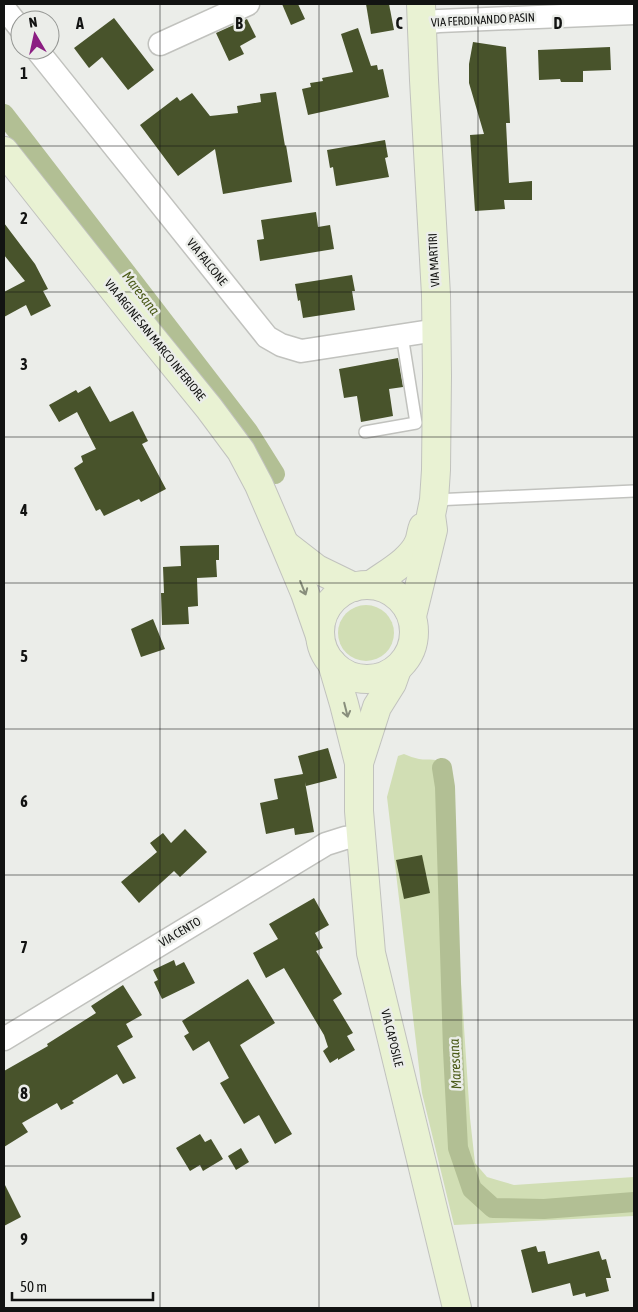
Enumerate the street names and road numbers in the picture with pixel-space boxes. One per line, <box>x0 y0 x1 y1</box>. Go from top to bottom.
street label: VIA FERDINANDO PASIN <box>431 10 535 30</box>
street label: VIA MARTIRI <box>426 233 442 287</box>
street label: VIA FALCONE <box>184 236 230 288</box>
street label: VIA ARGINE SAN MARCO INFERIORE <box>102 277 208 403</box>
street label: VIA CENTO <box>157 914 203 950</box>
street label: VIA CAPOSILE <box>378 1008 406 1068</box>

